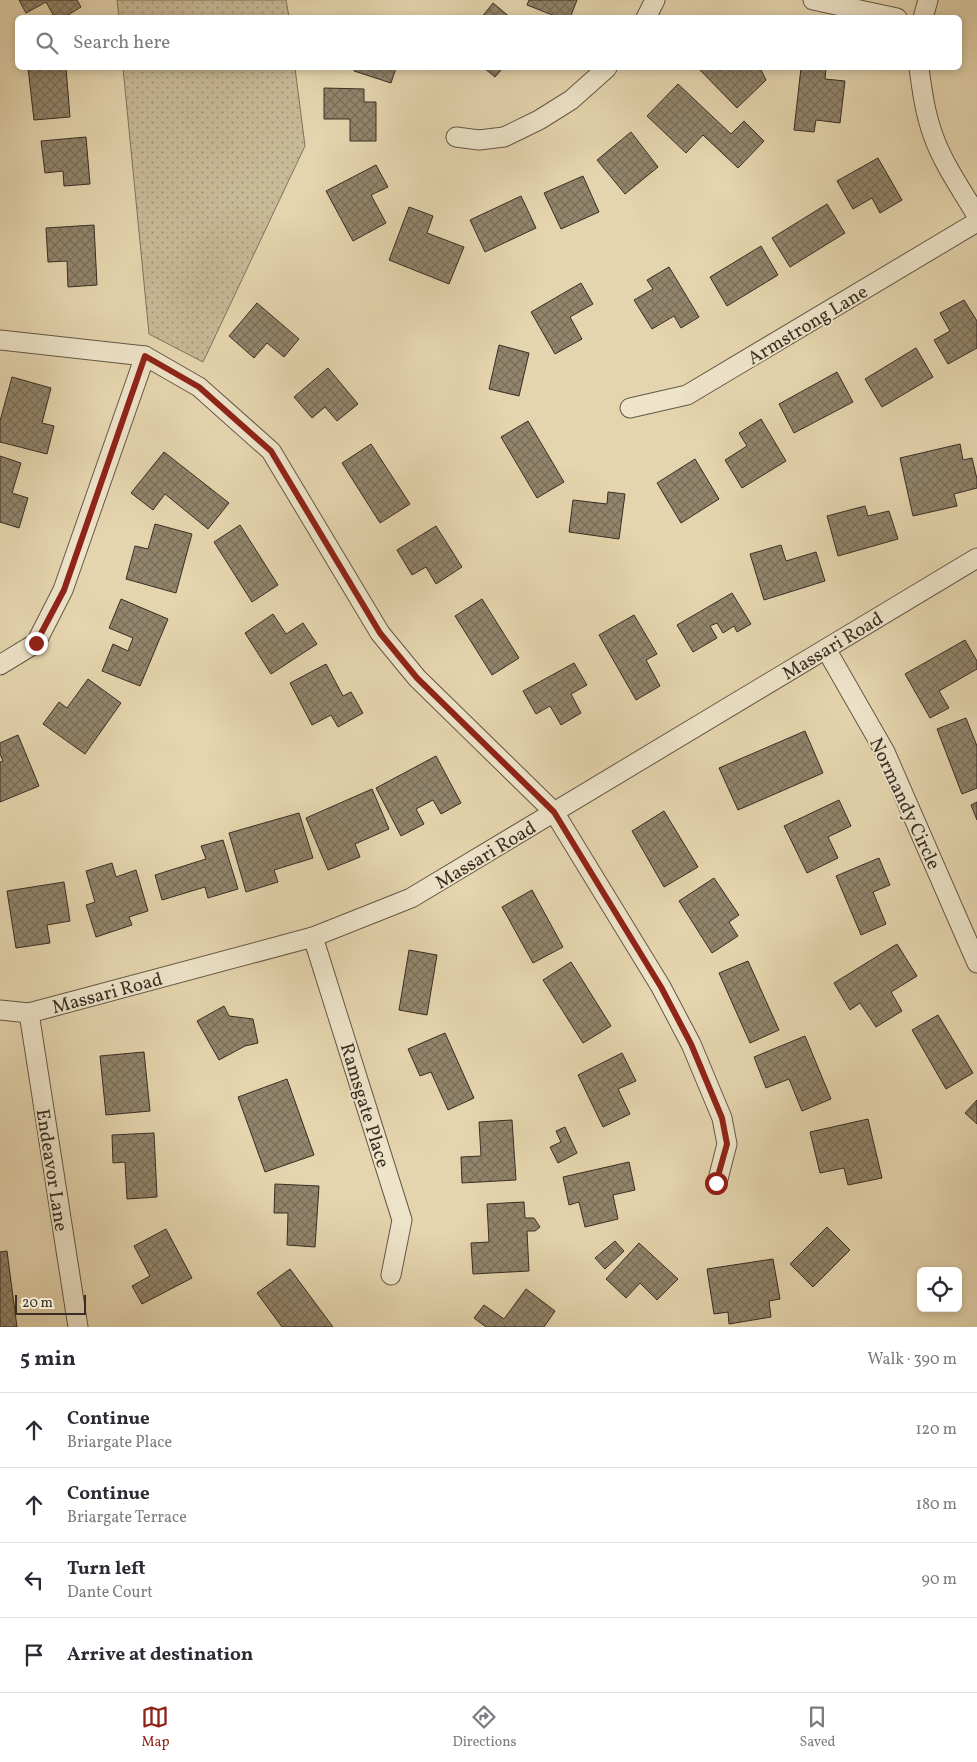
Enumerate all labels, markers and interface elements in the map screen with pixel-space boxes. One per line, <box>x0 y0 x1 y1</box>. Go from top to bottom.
search box <box>15 15 962 70</box>
icon: search <box>33 29 61 57</box>
text: Search here <box>73 30 170 56</box>
street label: Armstrong Lane <box>743 279 873 372</box>
street label: Massari Road <box>778 606 888 687</box>
route end <box>25 632 48 655</box>
street label: Normandy Circle <box>862 734 946 874</box>
street label: Massari Road <box>431 815 541 896</box>
street label: Massari Road <box>49 967 166 1021</box>
street label: Ramsgate Place <box>333 1040 395 1171</box>
street label: Endeavor Lane <box>29 1107 74 1233</box>
route start <box>705 1172 728 1195</box>
map controls <box>917 1267 962 1312</box>
button: locate <box>917 1267 962 1312</box>
scale bar <box>15 1292 86 1315</box>
text: 20 m <box>22 1294 53 1313</box>
text: 5 min <box>20 1345 76 1374</box>
text: Walk · 390 m <box>868 1349 957 1371</box>
text: Continue <box>67 1406 150 1432</box>
icon: ahead <box>20 1416 48 1444</box>
text: 120 m <box>915 1419 957 1441</box>
text: Briargate Place <box>67 1432 172 1454</box>
text: Continue <box>67 1481 150 1507</box>
icon: ahead <box>20 1491 48 1519</box>
text: 180 m <box>916 1494 957 1516</box>
text: Briargate Terrace <box>67 1507 187 1529</box>
text: Turn left <box>67 1556 146 1582</box>
icon: left <box>20 1566 48 1594</box>
text: 90 m <box>921 1569 957 1591</box>
text: Dante Court <box>67 1582 153 1604</box>
icon: arrive <box>20 1641 48 1669</box>
text: Arrive at destination <box>67 1642 253 1668</box>
tab: Map <box>141 1703 169 1752</box>
tab: Directions <box>452 1703 517 1752</box>
tab: Saved <box>799 1703 836 1752</box>

